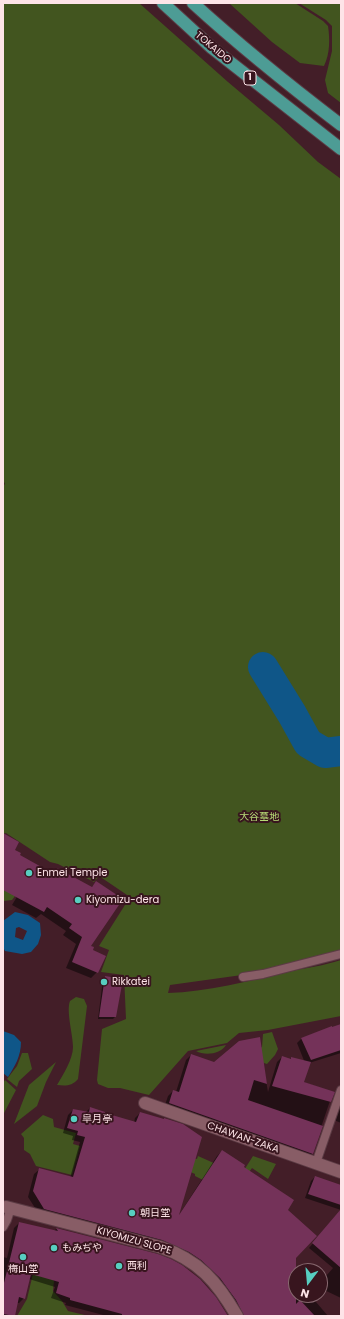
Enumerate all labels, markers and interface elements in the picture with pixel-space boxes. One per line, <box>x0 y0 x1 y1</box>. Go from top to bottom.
street label: TOKAIDO <box>193 29 233 67</box>
road number: 1 <box>244 71 256 85</box>
park label: 大谷墓地 <box>239 811 279 823</box>
place label: Enmei Temple <box>37 867 107 879</box>
marker: Enmei Temple <box>24 868 34 878</box>
place label: Kiyomizu-dera <box>86 894 159 906</box>
marker: Kiyomizu-dera <box>73 895 83 905</box>
place label: Rikkatei <box>112 976 150 988</box>
marker: Rikkatei <box>99 977 109 987</box>
place label: 皐月亭 <box>82 1113 112 1125</box>
marker: 皐月亭 <box>69 1114 79 1124</box>
street label: CHAWAN-ZAKA <box>205 1120 281 1156</box>
place label: 朝日堂 <box>140 1207 170 1219</box>
marker: 朝日堂 <box>127 1208 137 1218</box>
street label: KIYOMIZU SLOPE <box>95 1225 173 1257</box>
place label: もみぢや <box>62 1242 102 1254</box>
marker: もみぢや <box>49 1243 59 1253</box>
marker: 梅山堂 <box>18 1252 28 1262</box>
place label: 西利 <box>127 1260 147 1272</box>
marker: 西利 <box>114 1261 124 1271</box>
place label: 梅山堂 <box>8 1263 38 1275</box>
north arrow <box>288 1263 328 1303</box>
text: N <box>299 1285 311 1302</box>

